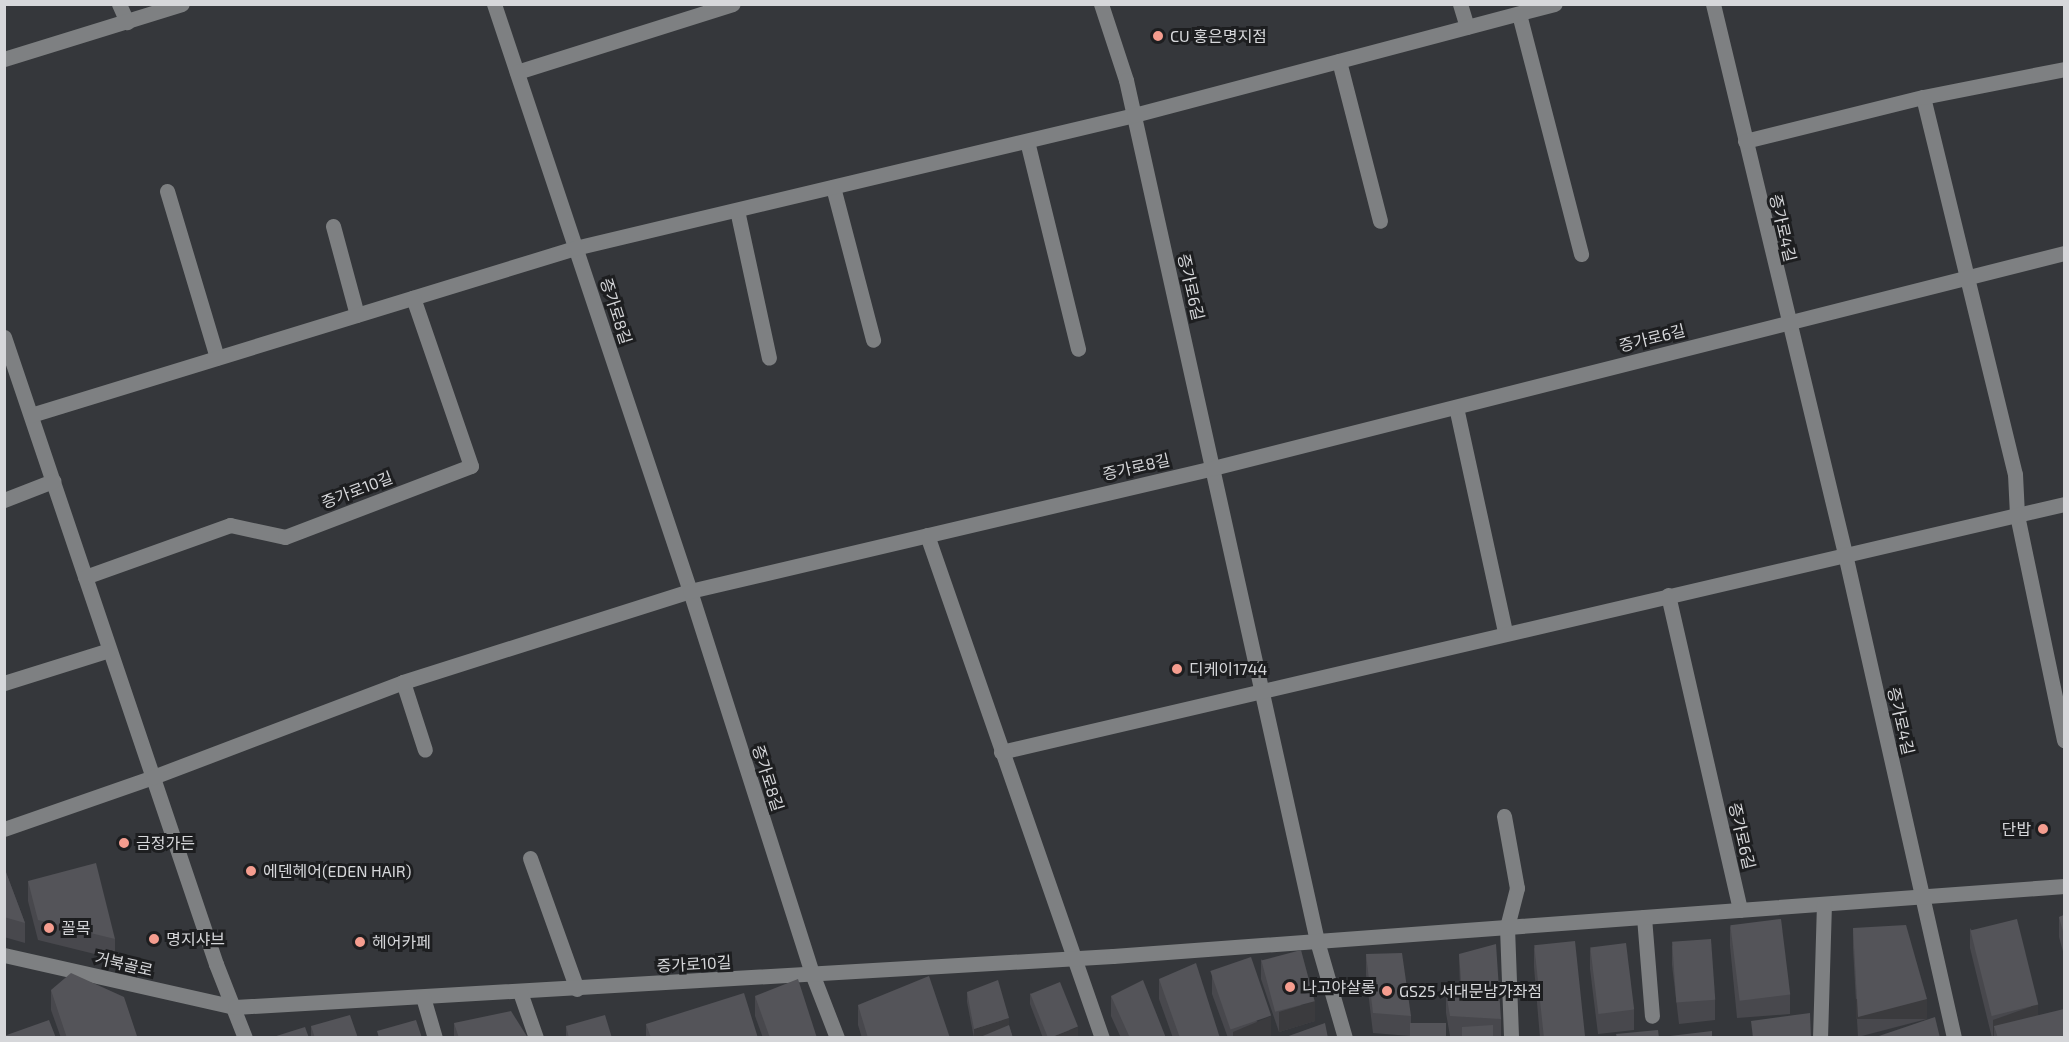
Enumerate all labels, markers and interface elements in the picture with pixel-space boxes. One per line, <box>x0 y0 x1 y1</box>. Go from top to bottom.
place label: CU 홍은명지점 <box>1170 26 1267 46</box>
marker: CU 홍은명지점 <box>1151 29 1165 43</box>
street label: 증가로4길 <box>1766 192 1800 264</box>
street label: 증가로6길 <box>1174 252 1208 322</box>
street label: 증가로8길 <box>596 275 636 347</box>
street label: 증가로6길 <box>1617 320 1687 356</box>
street label: 증가로8길 <box>1100 450 1172 484</box>
street label: 증가로10길 <box>319 468 395 512</box>
place label: 디케이1744 <box>1189 659 1267 679</box>
marker: 디케이1744 <box>1170 662 1184 676</box>
street label: 증가로4길 <box>1884 685 1918 757</box>
street label: 증가로8길 <box>748 742 788 814</box>
street label: 증가로6길 <box>1725 801 1759 871</box>
place label: 단밥 <box>2002 819 2031 839</box>
marker: 단밥 <box>2036 822 2050 836</box>
place label: 금정가든 <box>136 833 195 853</box>
marker: 금정가든 <box>117 836 131 850</box>
place label: 에덴헤어(EDEN HAIR) <box>263 861 411 881</box>
marker: 에덴헤어(EDEN HAIR) <box>244 864 258 878</box>
place label: 꼴목 <box>61 918 90 938</box>
marker: 꼴목 <box>42 921 56 935</box>
place label: 명지샤브 <box>166 929 225 949</box>
marker: 명지샤브 <box>147 932 161 946</box>
place label: 헤어카페 <box>372 932 431 952</box>
marker: 헤어카페 <box>353 935 367 949</box>
street label: 거북골로 <box>93 948 155 980</box>
street label: 증가로10길 <box>656 952 732 976</box>
place label: 나고야살롱 <box>1302 977 1376 997</box>
marker: 나고야살롱 <box>1283 980 1297 994</box>
place label: GS25 서대문남가좌점 <box>1399 981 1542 1001</box>
marker: GS25 서대문남가좌점 <box>1380 984 1394 998</box>

